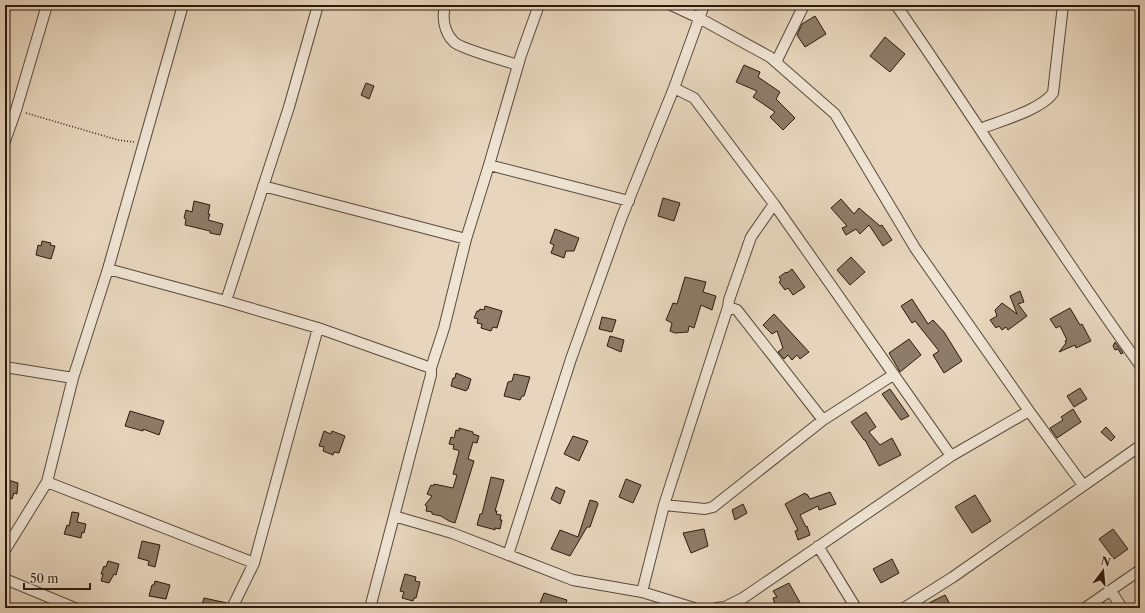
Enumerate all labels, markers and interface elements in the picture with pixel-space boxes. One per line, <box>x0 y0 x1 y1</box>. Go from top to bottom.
north arrow <box>1083 551 1123 591</box>
text: N <box>1099 553 1113 570</box>
scale bar <box>24 565 90 591</box>
text: 50 m <box>30 571 59 586</box>

